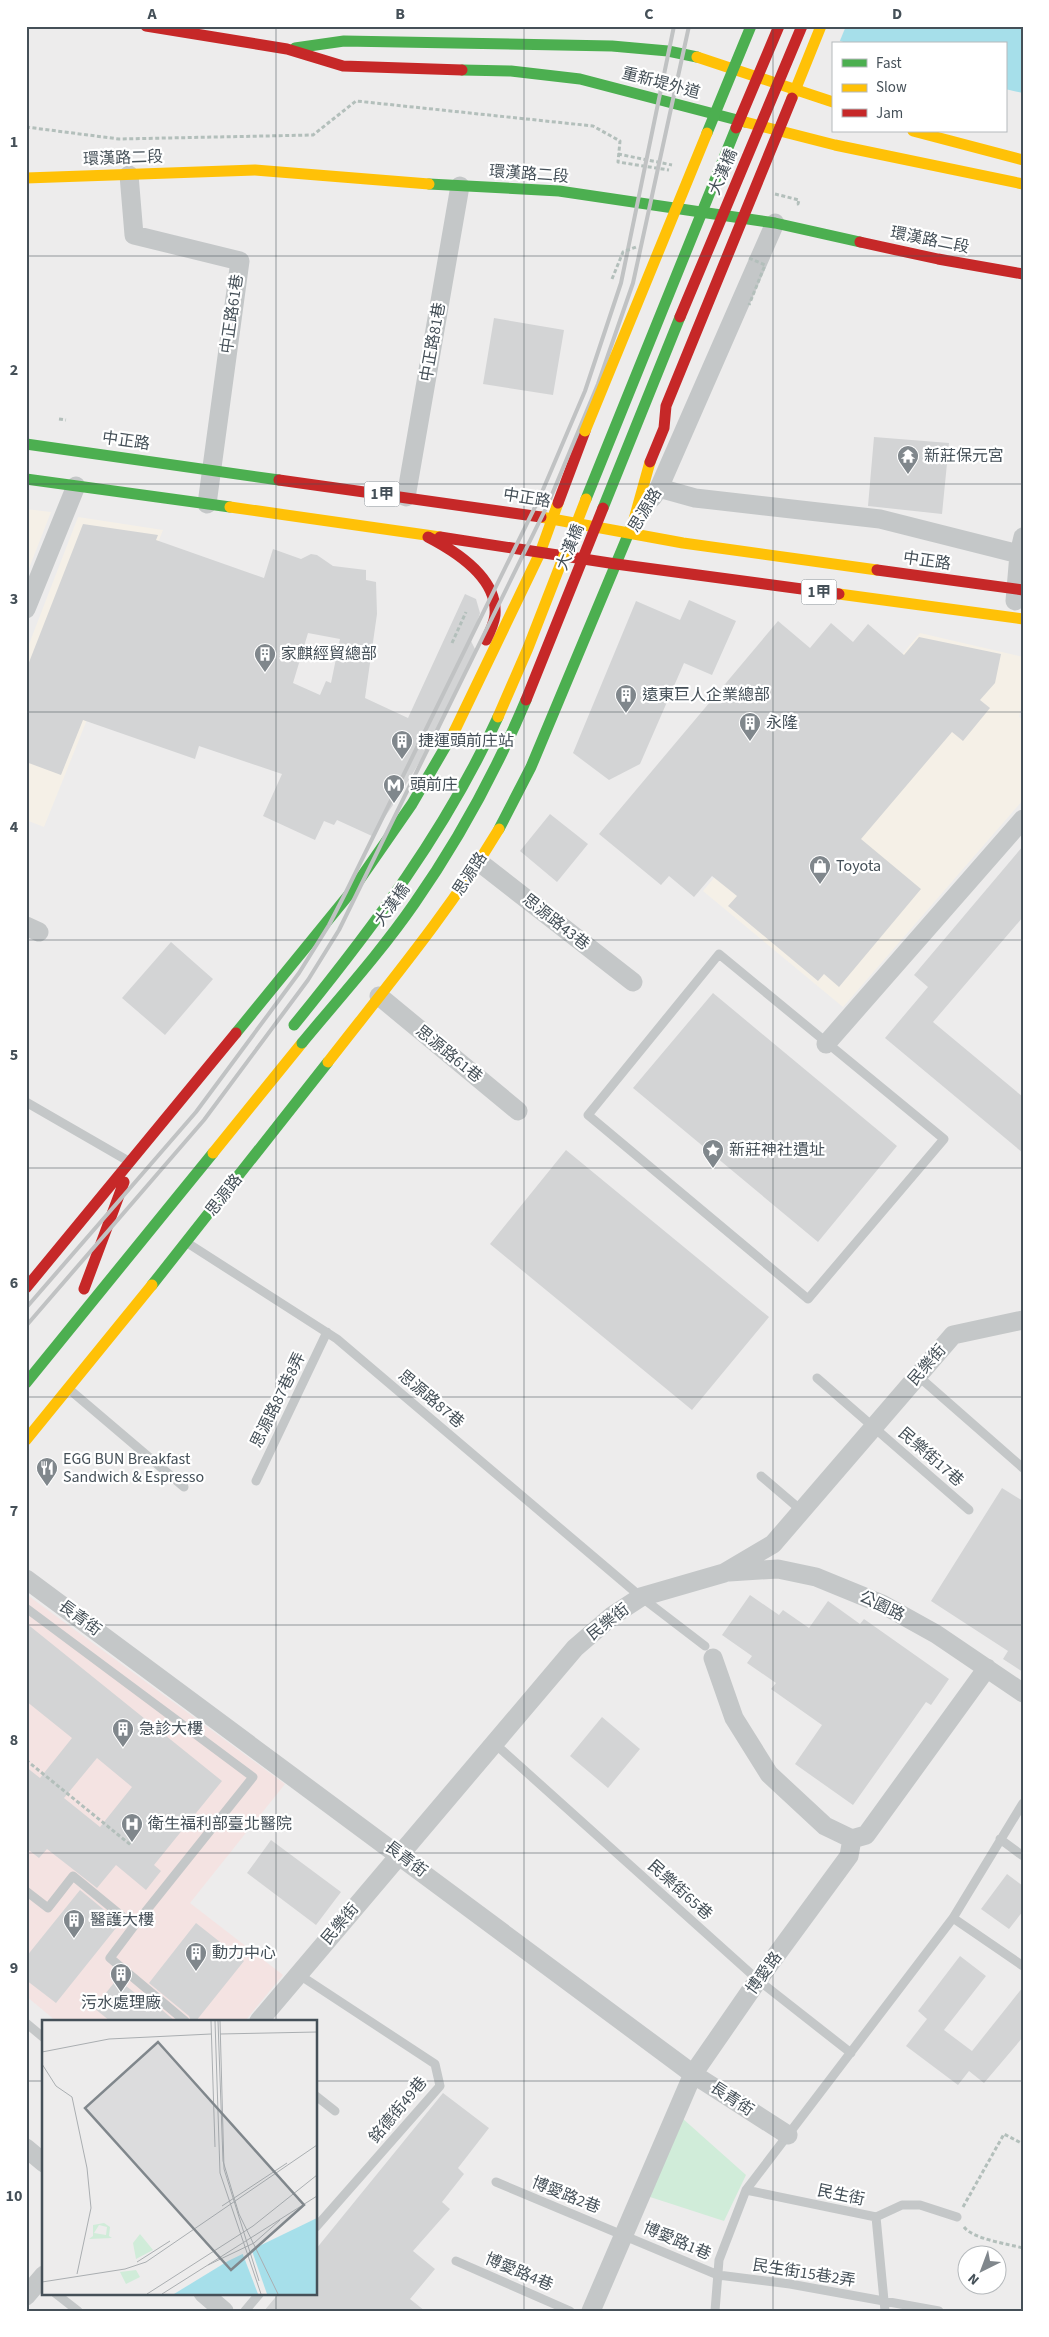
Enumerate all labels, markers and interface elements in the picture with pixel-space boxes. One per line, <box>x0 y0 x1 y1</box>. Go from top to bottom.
text: A <box>146 3 157 25</box>
text: B <box>395 3 405 25</box>
text: C <box>644 3 654 25</box>
text: D <box>892 3 902 25</box>
legend <box>832 42 1006 132</box>
text: Fast <box>876 53 902 74</box>
street label: 重新堤外道 <box>620 62 702 104</box>
text: Slow <box>876 77 907 98</box>
text: Jam <box>876 103 903 124</box>
text: 1 <box>10 131 18 153</box>
street label: 環漢路二段 <box>83 146 163 170</box>
street label: 大漢橋 <box>703 146 743 198</box>
street label: 環漢路二段 <box>488 160 570 188</box>
street label: 環漢路二段 <box>889 222 971 258</box>
street label: 中正路61巷 <box>216 273 248 355</box>
street label: 中正路81巷 <box>415 301 451 383</box>
text: 2 <box>10 359 18 381</box>
street label: 中正路 <box>101 427 151 455</box>
temple icon: 新莊保元宮 <box>896 444 920 475</box>
place label: 新莊保元宮 <box>924 445 1004 467</box>
road number: 1甲 <box>364 482 400 506</box>
street label: 中正路 <box>502 483 552 513</box>
street label: 思源路 <box>623 484 667 536</box>
street label: 大漢橋 <box>551 521 589 573</box>
street label: 中正路 <box>902 547 952 575</box>
road number: 1甲 <box>802 580 836 604</box>
text: 3 <box>10 588 18 610</box>
building icon: 家麒經貿總部 <box>253 642 277 673</box>
place label: 家麒經貿總部 <box>281 643 377 665</box>
building icon: 遠東巨人企業總部 <box>614 683 638 714</box>
place label: 遠東巨人企業總部 <box>642 684 770 706</box>
building icon: 永隆 <box>738 711 762 742</box>
place label: 永隆 <box>766 712 798 734</box>
building icon: 捷運頭前庄站 <box>390 729 414 760</box>
place label: 捷運頭前庄站 <box>418 730 514 752</box>
metro station icon: 頭前庄 <box>382 773 406 804</box>
place label: 頭前庄 <box>410 774 458 796</box>
text: 4 <box>10 816 19 838</box>
street label: 思源路 <box>448 848 492 900</box>
shop icon: Toyota <box>808 854 832 885</box>
place label: Toyota <box>836 855 881 877</box>
street label: 大漢橋 <box>369 879 415 931</box>
street label: 思源路43巷 <box>518 889 594 955</box>
street label: 思源路61巷 <box>411 1020 487 1088</box>
text: 5 <box>10 1044 18 1066</box>
place icon: 新莊神社遺址 <box>701 1138 725 1169</box>
place label: 新莊神社遺址 <box>729 1139 825 1161</box>
street label: 思源路 <box>201 1169 247 1221</box>
text: 6 <box>10 1272 18 1294</box>
street label: 民樂街 <box>903 1340 951 1390</box>
street label: 思源路87巷8弄 <box>245 1349 311 1451</box>
street label: 思源路87巷 <box>393 1365 469 1433</box>
street label: 民樂街17巷 <box>894 1422 968 1492</box>
place label: EGG BUN Breakfast Sandwich & Espresso <box>63 1448 204 1488</box>
restaurant icon: EGG BUN Breakfast Sandwich & Espresso <box>35 1456 59 1487</box>
text: 7 <box>10 1500 18 1522</box>
street label: 公園路 <box>856 1586 908 1626</box>
street label: 長青街 <box>54 1595 106 1641</box>
street label: 民樂街 <box>582 1599 634 1645</box>
building icon: 急診大樓 <box>111 1717 135 1748</box>
place label: 急診大樓 <box>139 1718 203 1740</box>
text: 8 <box>10 1729 18 1751</box>
hospital icon: 衛生福利部臺北醫院 <box>120 1812 144 1843</box>
place label: 衛生福利部臺北醫院 <box>148 1813 292 1835</box>
street label: 長青街 <box>380 1836 432 1882</box>
street label: 民樂街65巷 <box>643 1855 717 1925</box>
street label: 民樂街 <box>316 1899 364 1949</box>
building icon: 醫護大樓 <box>62 1908 86 1939</box>
place label: 醫護大樓 <box>90 1909 154 1931</box>
building icon: 動力中心 <box>184 1941 208 1972</box>
place label: 動力中心 <box>212 1942 276 1964</box>
street label: 博愛路 <box>741 1947 787 1999</box>
text: 9 <box>10 1957 18 1979</box>
building icon: 污水處理廠 <box>109 1962 133 1993</box>
place label: 污水處理廠 <box>81 1992 161 2014</box>
inset map <box>42 2020 318 2294</box>
street label: 銘德街49巷 <box>364 2072 432 2148</box>
street label: 長青街 <box>706 2077 758 2121</box>
street label: 博愛路2巷 <box>529 2171 603 2219</box>
street label: 民生街 <box>815 2179 867 2211</box>
text: 10 <box>6 2185 22 2207</box>
street label: 博愛路1巷 <box>640 2217 714 2265</box>
north arrow <box>956 2244 1006 2294</box>
street label: 博愛路4巷 <box>482 2248 556 2296</box>
street label: 民生街15巷2弄 <box>751 2254 857 2292</box>
text: N <box>964 2268 984 2289</box>

